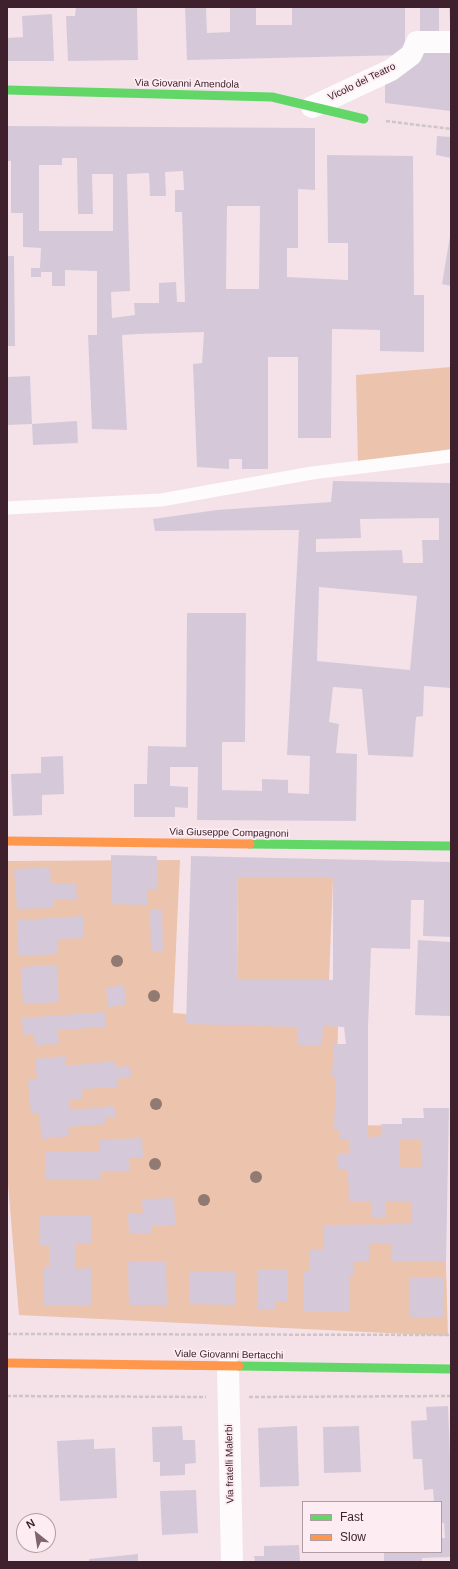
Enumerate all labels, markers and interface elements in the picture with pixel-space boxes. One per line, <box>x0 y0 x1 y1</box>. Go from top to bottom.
street label: Vicolo del Teatro <box>326 60 398 104</box>
street label: Via Giovanni Amendola <box>135 77 239 91</box>
street label: Via Giuseppe Compagnoni <box>169 826 289 840</box>
street label: Viale Giovanni Bertacchi <box>175 1348 283 1362</box>
street label: Via fratelli Malerbi <box>223 1424 237 1504</box>
legend <box>302 1501 442 1553</box>
text: Fast <box>340 1510 363 1524</box>
north arrow <box>16 1513 56 1553</box>
text: N <box>24 1516 37 1531</box>
text: Slow <box>340 1530 366 1544</box>

